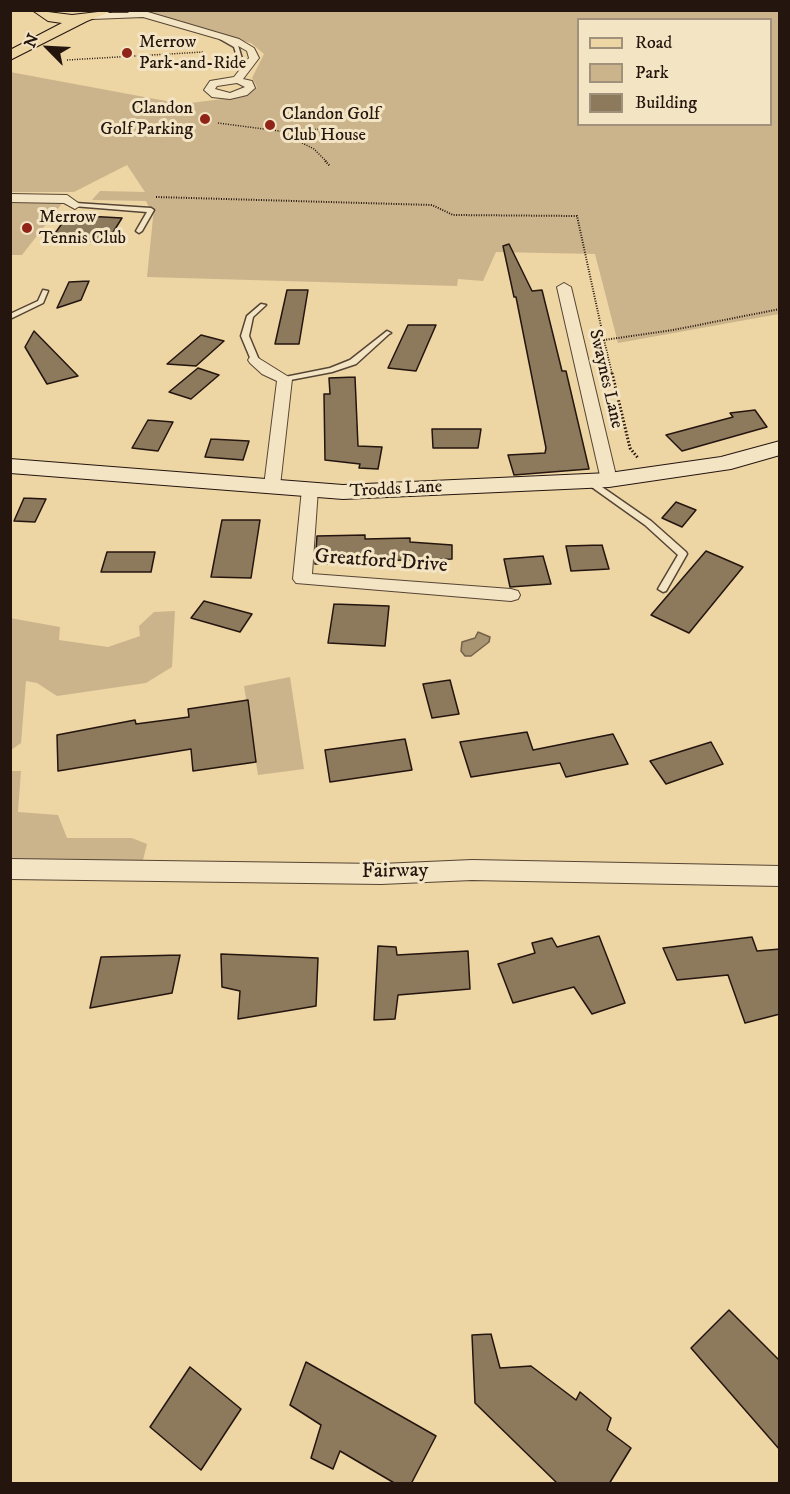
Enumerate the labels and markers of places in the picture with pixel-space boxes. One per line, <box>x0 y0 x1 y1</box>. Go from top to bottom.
place label: Merrow Park-and-Ride <box>139 32 246 74</box>
marker: Merrow Park-and-Ride <box>120 46 134 60</box>
place label: Clandon Golf Parking <box>100 98 193 140</box>
place label: Clandon Golf Club House <box>282 104 380 146</box>
marker: Clandon Golf Parking <box>198 112 212 126</box>
marker: Clandon Golf Club House <box>263 118 277 132</box>
place label: Merrow Tennis Club <box>39 207 126 250</box>
marker: Merrow Tennis Club <box>20 221 34 235</box>

